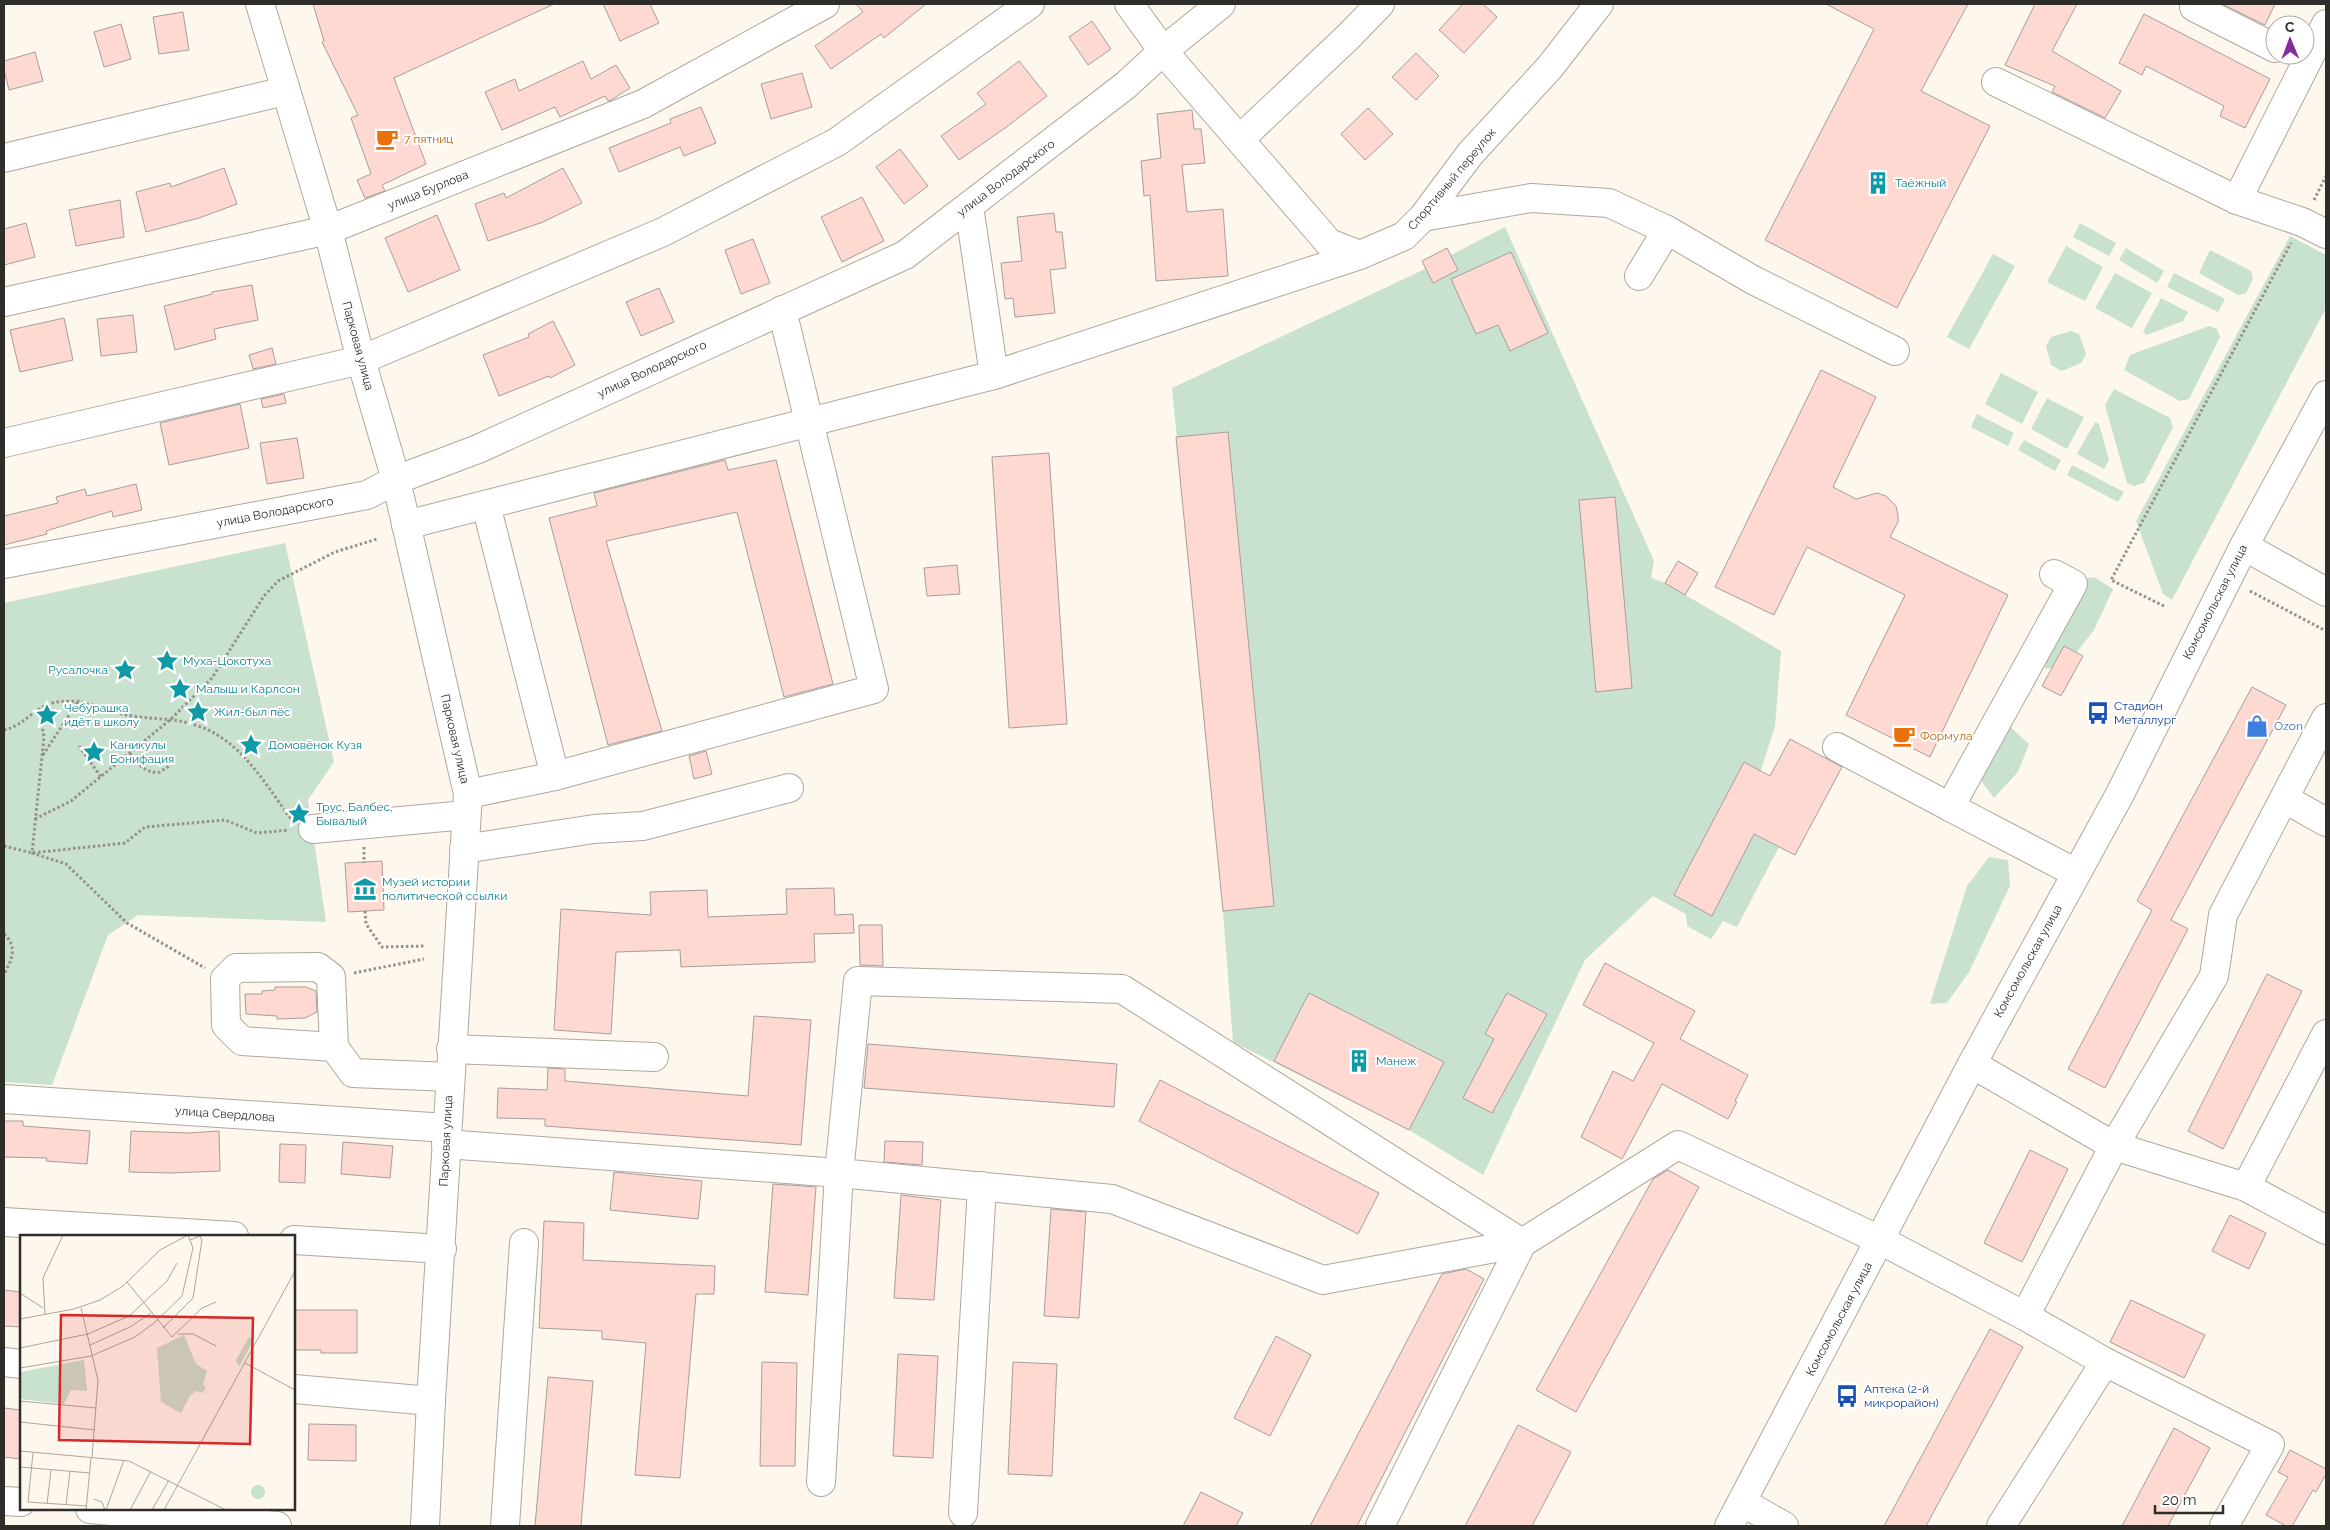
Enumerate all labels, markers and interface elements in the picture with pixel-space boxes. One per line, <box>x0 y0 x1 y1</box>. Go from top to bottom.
north arrow <box>2265 15 2315 65</box>
text: С <box>2285 19 2295 35</box>
street label: Спортивный переулок <box>1405 125 1499 233</box>
cafe icon: 7 пятниц <box>374 126 400 152</box>
place label: 7 пятниц <box>404 132 453 146</box>
street label: улица Володарского <box>954 137 1058 219</box>
street label: улица Бурлова <box>386 167 470 213</box>
building icon: Таёжный <box>1865 170 1891 196</box>
place label: Таёжный <box>1895 176 1946 190</box>
street label: Парковая улица <box>339 300 377 392</box>
street label: улица Володарского <box>595 338 709 400</box>
street label: улица Володарского <box>215 494 335 530</box>
street label: Комсомольская улица <box>2180 542 2250 662</box>
place icon: Муха-Цокотуха <box>154 648 180 674</box>
place label: Муха-Цокотуха <box>183 654 271 668</box>
place icon: Русалочка <box>112 657 138 683</box>
place label: Русалочка <box>48 663 108 677</box>
place icon: Малыш и Карлсон <box>167 676 193 702</box>
place label: Малыш и Карлсон <box>196 682 300 696</box>
street label: Парковая улица <box>438 693 472 785</box>
place icon: Жил-был пёс <box>185 699 211 725</box>
place label: Стадион Металлург <box>2114 699 2176 727</box>
bus stop icon: Стадион Металлург <box>2085 700 2111 726</box>
place label: Чебурашка идёт в школу <box>64 701 140 729</box>
place icon: Чебурашка идёт в школу <box>34 702 60 728</box>
place label: Жил-был пёс <box>214 705 291 719</box>
shop icon: Ozon <box>2244 713 2270 739</box>
place label: Ozon <box>2274 719 2303 733</box>
cafe icon: Формула <box>1891 723 1917 749</box>
place label: Формула <box>1920 729 1973 743</box>
place icon: Домовёнок Кузя <box>238 732 264 758</box>
place label: Каникулы Бонифация <box>110 738 174 766</box>
place label: Домовёнок Кузя <box>268 738 362 752</box>
place icon: Каникулы Бонифация <box>81 739 107 765</box>
place label: Трус, Балбес, Бывалый <box>316 800 393 828</box>
place icon: Трус, Балбес, Бывалый <box>286 801 312 827</box>
place label: Музей истории политической ссылки <box>382 875 507 903</box>
museum icon: Музей истории политической ссылки <box>352 876 378 902</box>
street label: Комсомольская улица <box>1991 902 2065 1020</box>
building icon: Манеж <box>1346 1048 1372 1074</box>
place label: Манеж <box>1376 1054 1417 1068</box>
street label: Парковая улица <box>437 1095 455 1187</box>
street label: улица Свердлова <box>175 1104 275 1124</box>
inset map <box>20 1235 295 1510</box>
street label: Комсомольская улица <box>1803 1260 1875 1378</box>
place label: Аптека (2-й микрорайон) <box>1864 1382 1939 1410</box>
bus stop icon: Аптека (2-й микрорайон) <box>1834 1383 1860 1409</box>
scale bar <box>2155 1482 2222 1514</box>
text: 20 m <box>2162 1491 2197 1509</box>

